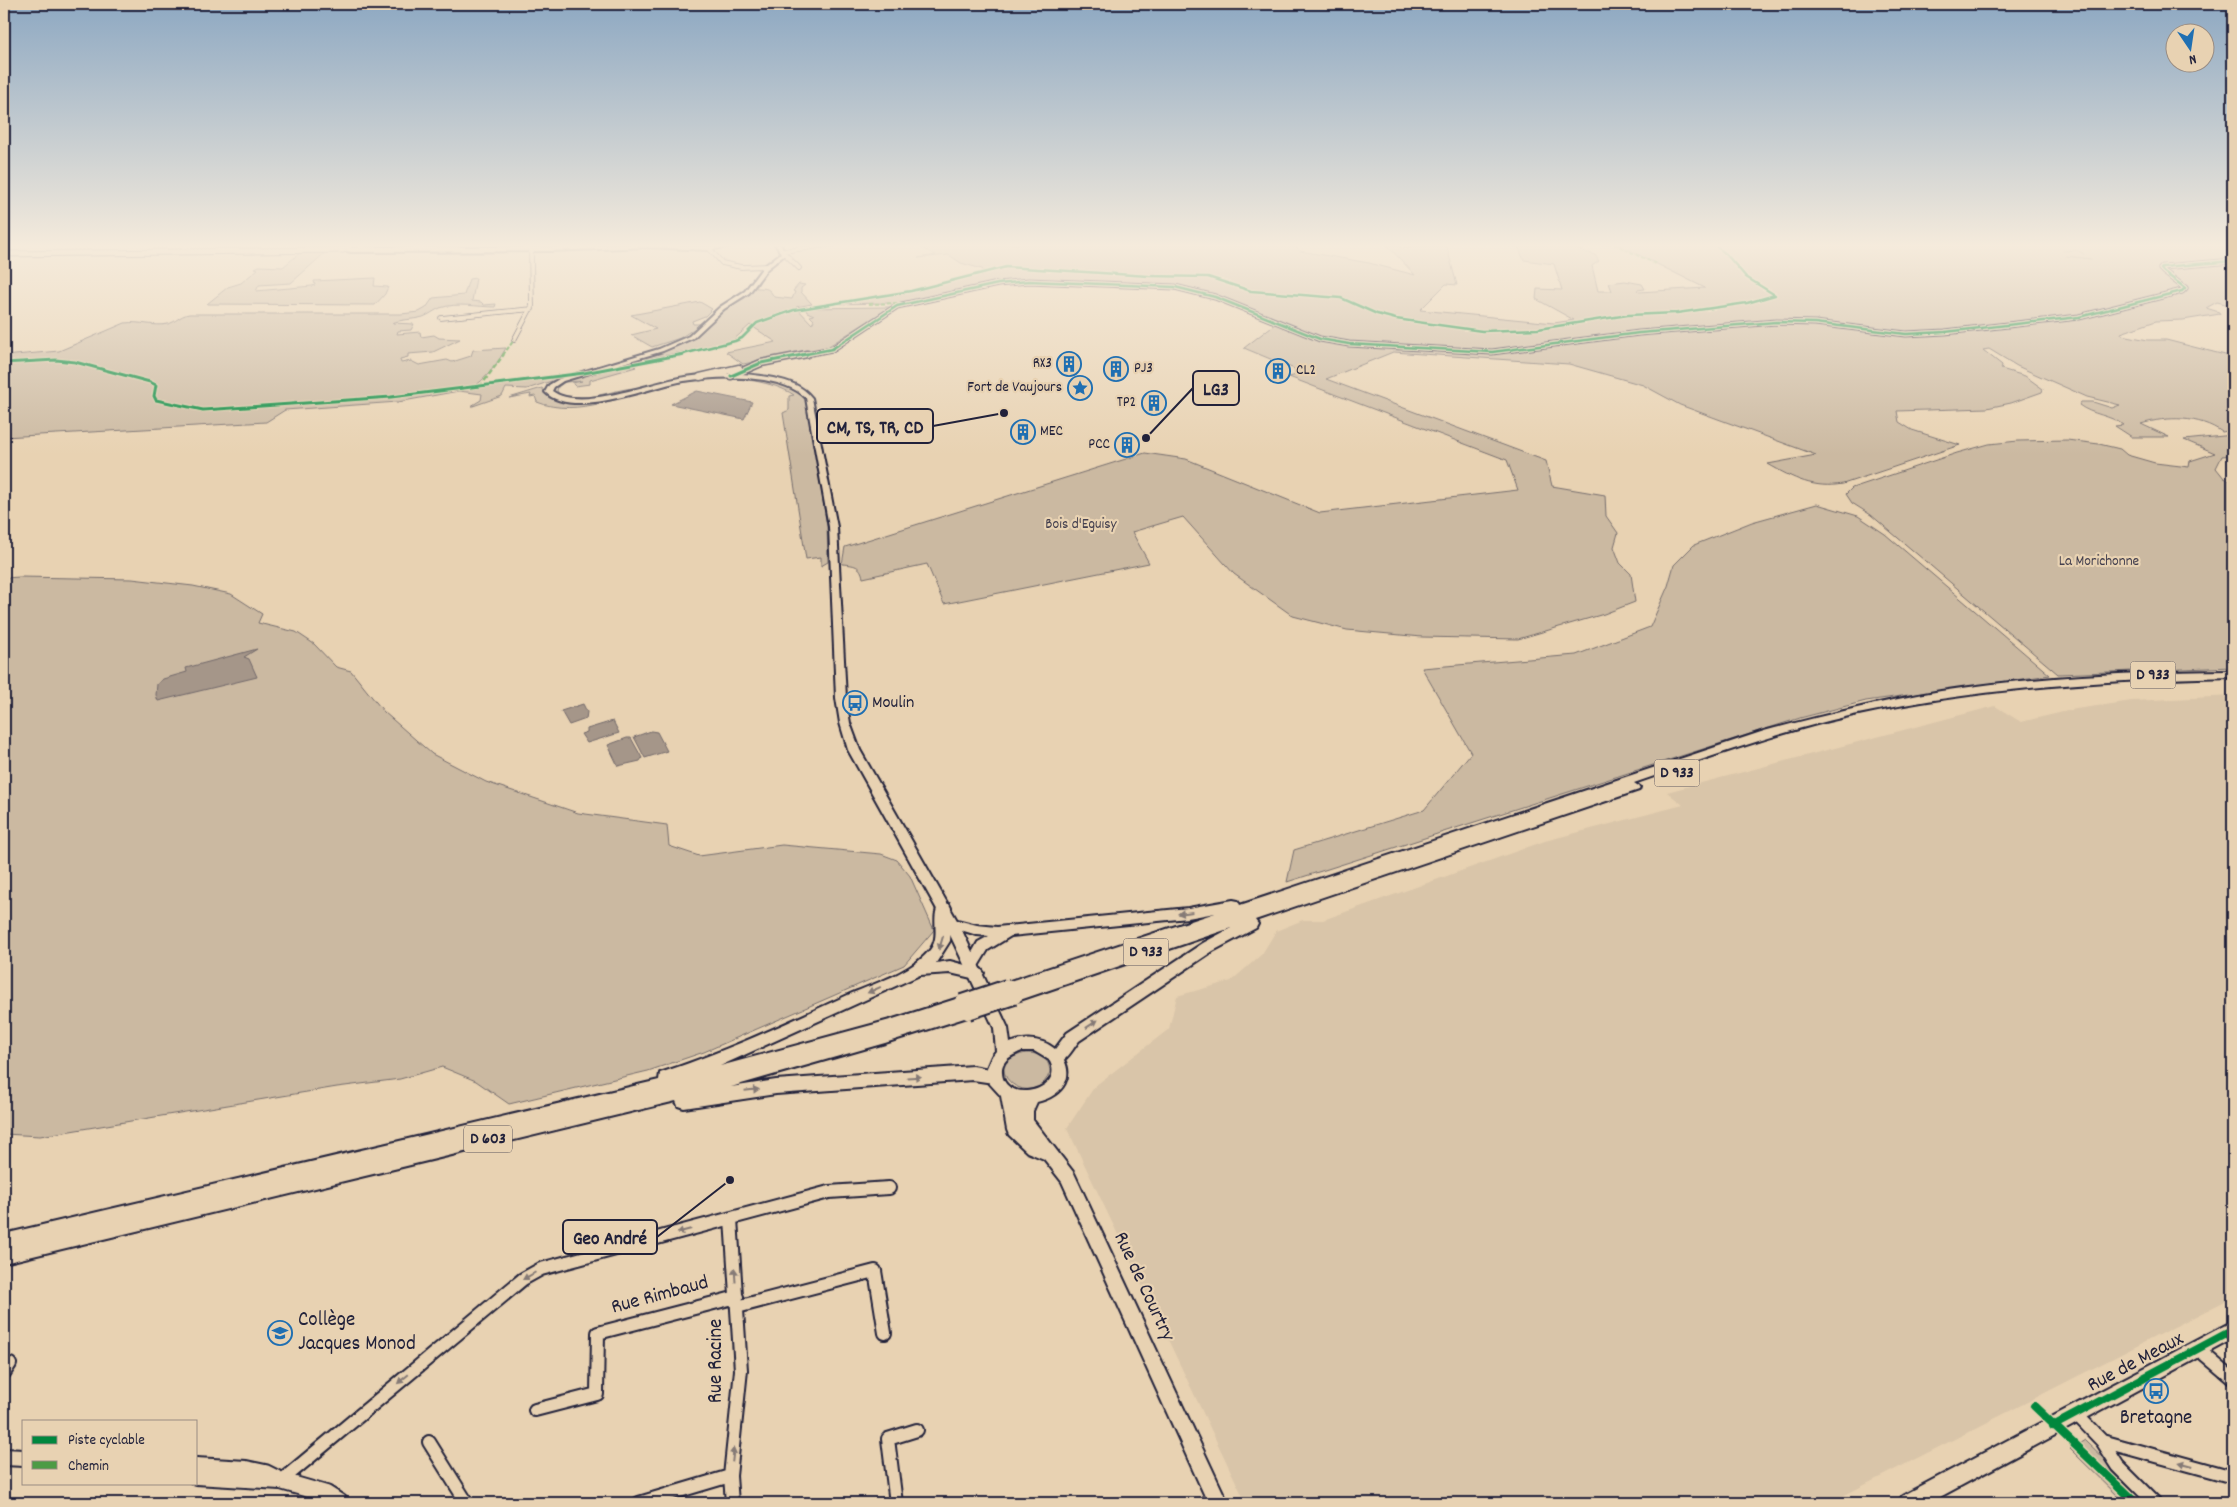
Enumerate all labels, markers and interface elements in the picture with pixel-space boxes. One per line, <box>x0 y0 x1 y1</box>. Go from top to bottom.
north arrow <box>2164 22 2214 72</box>
text: N <box>2187 48 2198 69</box>
building icon: RX3 <box>1056 351 1082 377</box>
place label: RX3 <box>1033 353 1052 375</box>
building icon: PJ3 <box>1103 356 1129 382</box>
place label: PJ3 <box>1134 358 1153 380</box>
building icon: CL2 <box>1265 358 1291 384</box>
place label: CL2 <box>1296 360 1316 382</box>
callout: LG3 <box>1193 371 1239 405</box>
place icon: Fort de Vaujours <box>1067 375 1093 401</box>
place label: Fort de Vaujours <box>967 377 1062 399</box>
text: LG3 <box>1203 378 1229 405</box>
building icon: TP2 <box>1141 390 1167 416</box>
place label: TP2 <box>1117 392 1136 414</box>
callout: CM, TS, TR, CD <box>817 409 933 443</box>
text: CM, TS, TR, CD <box>827 416 923 443</box>
building icon: MEC <box>1010 419 1036 445</box>
place label: MEC <box>1040 421 1063 443</box>
building icon: PCC <box>1114 432 1140 458</box>
place label: PCC <box>1088 434 1110 456</box>
park label: Bois d'Eguisy <box>1045 514 1118 536</box>
park label: La Morichonne <box>2059 551 2140 573</box>
road number: D 933 <box>2130 662 2176 688</box>
bus stop icon: Moulin <box>842 690 868 716</box>
place label: Moulin <box>872 691 914 716</box>
road number: D 933 <box>1654 760 1700 786</box>
one-way arrow <box>1177 909 1193 917</box>
one-way arrow <box>937 936 945 951</box>
road number: D 933 <box>1124 939 1168 966</box>
one-way arrow <box>867 987 881 995</box>
one-way arrow <box>1085 1019 1099 1029</box>
one-way arrow <box>906 1073 922 1081</box>
one-way arrow <box>744 1086 760 1094</box>
road number: D 603 <box>464 1126 512 1152</box>
callout: Geo André <box>563 1220 657 1254</box>
text: Geo André <box>573 1227 647 1254</box>
street label: Rue de Courtry <box>1105 1227 1182 1347</box>
one-way arrow <box>677 1228 692 1236</box>
one-way arrow <box>731 1267 739 1283</box>
street label: Rue Rimbaud <box>608 1269 712 1323</box>
one-way arrow <box>522 1272 535 1281</box>
place label: Collège Jacques Monod <box>298 1306 416 1360</box>
street label: Rue Racine <box>702 1319 732 1403</box>
school or university icon: Collège Jacques Monod <box>267 1320 293 1346</box>
street label: Rue de Meaux <box>2082 1325 2190 1401</box>
one-way arrow <box>397 1374 410 1385</box>
bus stop icon: Bretagne <box>2143 1378 2169 1404</box>
place label: Bretagne <box>2120 1404 2192 1434</box>
legend <box>22 1420 198 1484</box>
text: Piste cyclable <box>68 1430 145 1452</box>
one-way arrow <box>729 1446 737 1462</box>
text: Chemin <box>68 1456 109 1478</box>
one-way arrow <box>2179 1460 2194 1468</box>

